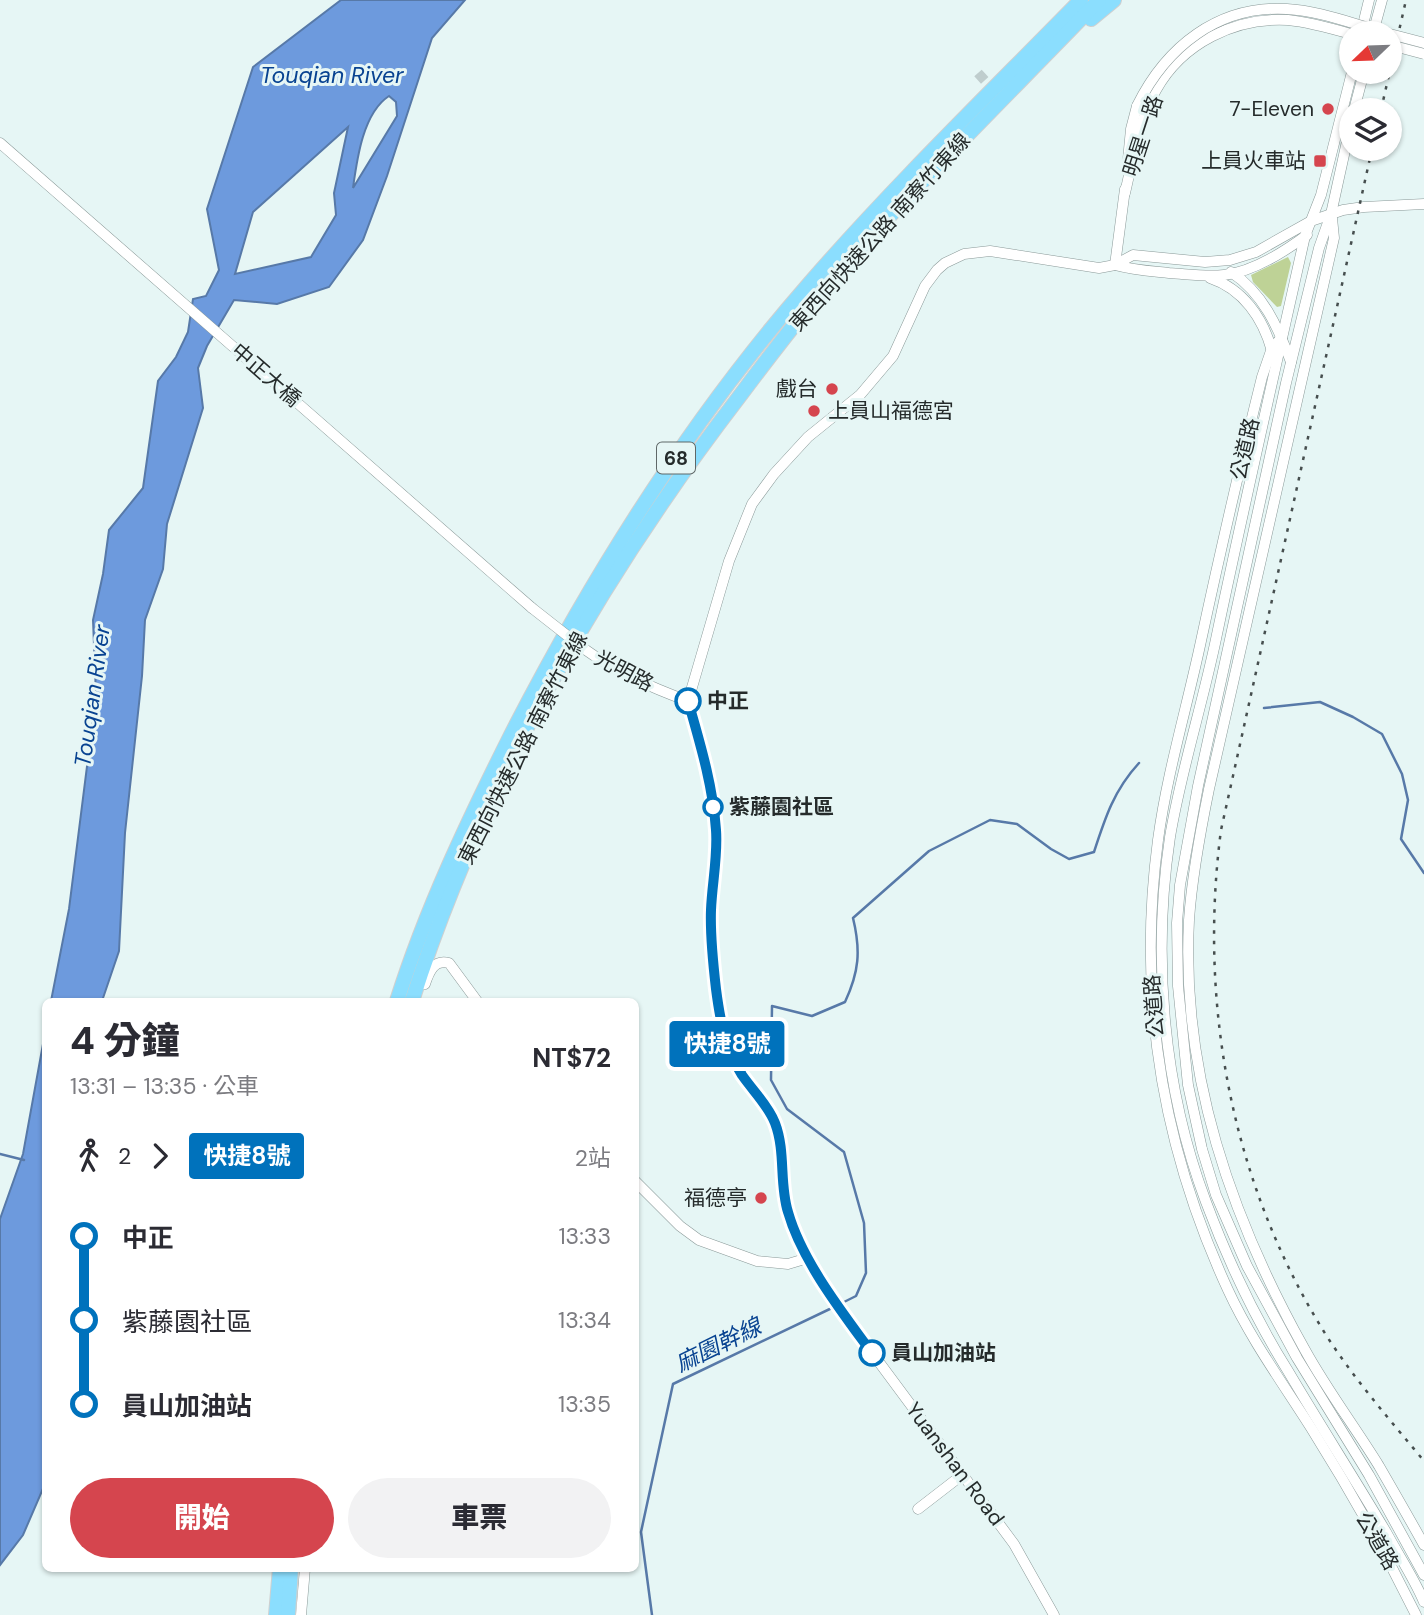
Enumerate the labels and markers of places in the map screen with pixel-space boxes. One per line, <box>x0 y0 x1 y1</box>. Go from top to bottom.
place label: 7-Eleven <box>1230 95 1314 123</box>
marker: 7-Eleven <box>1320 101 1336 117</box>
place label: 上員火車站 <box>1201 147 1306 175</box>
marker: 上員火車站 <box>1312 153 1328 169</box>
place label: 戲台 <box>776 375 818 403</box>
marker: 戲台 <box>824 381 840 397</box>
place label: 上員山福德宮 <box>828 397 954 425</box>
marker: 上員山福德宮 <box>806 403 822 419</box>
place label: 中正 <box>707 687 749 715</box>
marker: 中正 <box>675 688 701 714</box>
place label: 紫藤園社區 <box>729 793 834 821</box>
marker: 紫藤園社區 <box>703 797 723 817</box>
place label: 福德亭 <box>684 1184 747 1212</box>
marker: 福德亭 <box>753 1190 769 1206</box>
place label: 員山加油站 <box>891 1339 996 1367</box>
marker: 員山加油站 <box>859 1340 885 1366</box>

